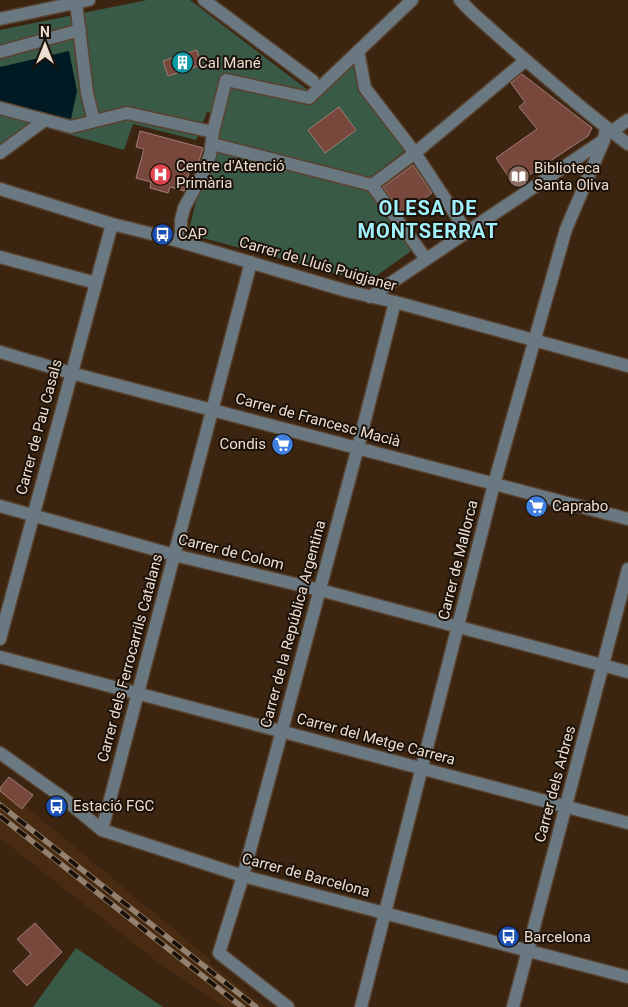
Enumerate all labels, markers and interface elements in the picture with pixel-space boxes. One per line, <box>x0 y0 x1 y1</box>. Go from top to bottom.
north arrow <box>20 20 70 70</box>
text: N <box>40 24 50 40</box>
building icon: Cal Mané <box>170 51 194 75</box>
place label: Cal Mané <box>198 54 261 72</box>
place label: Centre d'Atenció Primària <box>176 157 285 192</box>
place label: Biblioteca Santa Oliva <box>534 159 609 194</box>
hospital icon: Centre d'Atenció Primària <box>148 163 172 187</box>
library icon: Biblioteca Santa Oliva <box>506 165 530 189</box>
district label: OLESA DE MONTSERRAT <box>357 196 499 243</box>
bus stop icon: CAP <box>150 222 174 246</box>
place label: CAP <box>178 225 207 243</box>
street label: Carrer de Lluís Puigjaner <box>237 233 399 295</box>
street label: Carrer de Pau Casals <box>12 357 66 497</box>
street label: Carrer de Francesc Macià <box>233 389 403 451</box>
supermarket icon: Condis <box>270 432 294 456</box>
place label: Condis <box>220 435 266 453</box>
supermarket icon: Caprabo <box>524 494 548 518</box>
place label: Caprabo <box>552 497 608 515</box>
street label: Carrer de Mallorca <box>434 498 482 622</box>
street label: Carrer de la República Argentina <box>257 518 329 730</box>
street label: Carrer de Colom <box>176 530 286 574</box>
street label: Carrer dels Ferrocarrils Catalans <box>94 552 166 764</box>
street label: Carrer del Metge Carrera <box>295 709 457 769</box>
street label: Carrer dels Arbres <box>531 724 579 844</box>
bus stop icon: Estació FGC <box>45 794 69 818</box>
place label: Estació FGC <box>73 797 155 815</box>
street label: Carrer de Barcelona <box>240 849 372 901</box>
bus stop icon: Barcelona <box>496 925 520 949</box>
place label: Barcelona <box>524 928 591 946</box>

